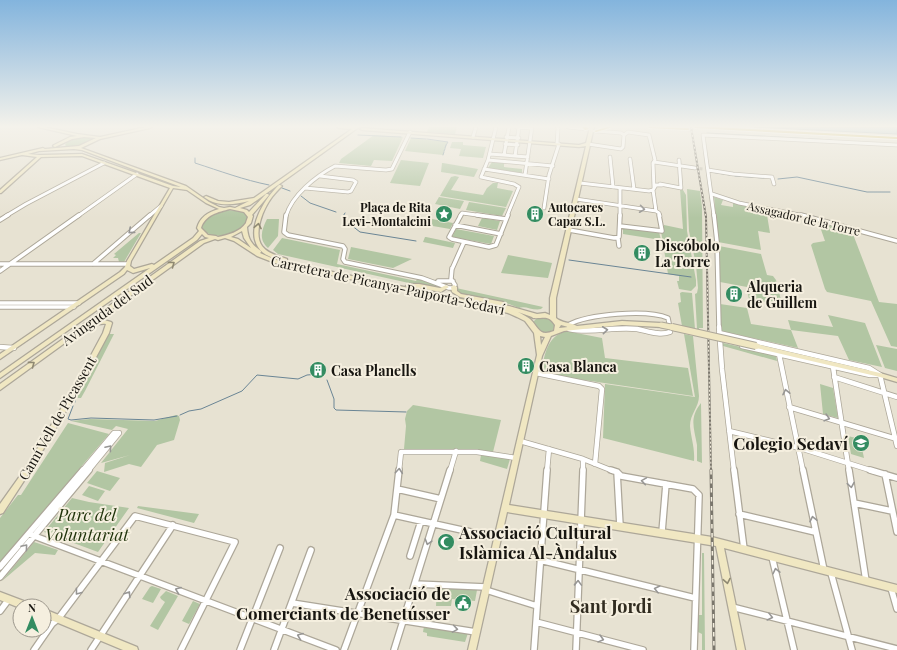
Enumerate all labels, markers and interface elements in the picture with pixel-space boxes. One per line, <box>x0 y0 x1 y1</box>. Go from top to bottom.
street label: Assagador de la Torre <box>745 197 862 239</box>
place label: Plaça de Rita Levi-Montalcini <box>342 199 432 229</box>
place label: Autocares Capaz S.L. <box>547 199 605 229</box>
place icon: Plaça de Rita Levi-Montalcini <box>434 204 454 224</box>
building icon: Autocares Capaz S.L. <box>525 204 545 224</box>
one-way arrow <box>639 204 645 213</box>
one-way arrow <box>253 223 262 229</box>
one-way arrow <box>129 226 136 233</box>
place label: Discóbolo La Torre <box>655 236 720 271</box>
building icon: Discóbolo La Torre <box>632 243 652 263</box>
street label: Carretera de Picanya-Paiporta-Sedaví <box>269 251 507 319</box>
one-way arrow <box>167 262 174 269</box>
street label: Avinguda del Sud <box>57 270 156 350</box>
place label: Alqueria de Guillem <box>746 277 817 312</box>
building icon: Alqueria de Guillem <box>724 284 744 304</box>
one-way arrow <box>602 326 608 335</box>
street label: Camí Vell de Picassent <box>14 352 101 484</box>
building icon: Casa Blanca <box>516 356 536 376</box>
place label: Casa Blanca <box>539 357 617 376</box>
building icon: Casa Planells <box>308 360 328 380</box>
place label: Casa Planells <box>331 361 416 380</box>
one-way arrow <box>27 362 34 369</box>
one-way arrow <box>783 389 791 395</box>
one-way arrow <box>823 413 830 422</box>
place label: Colegio Sedaví <box>733 432 849 454</box>
school or university icon: Colegio Sedaví <box>851 433 871 453</box>
one-way arrow <box>104 445 111 452</box>
one-way arrow <box>394 468 403 474</box>
one-way arrow <box>641 477 647 486</box>
one-way arrow <box>846 482 855 488</box>
park label: Parc del Voluntariat <box>45 503 130 545</box>
one-way arrow <box>809 516 817 522</box>
place label: Associació Cultural Islàmica Al-Àndalus <box>458 521 617 563</box>
mosque icon: Associació Cultural Islàmica Al-Àndalus <box>436 532 456 552</box>
one-way arrow <box>424 539 433 546</box>
one-way arrow <box>21 545 28 552</box>
one-way arrow <box>772 568 780 574</box>
one-way arrow <box>722 578 730 584</box>
one-way arrow <box>574 580 583 586</box>
place label: Associació de Comerciants de Benetússer <box>236 582 450 624</box>
one-way arrow <box>654 585 660 593</box>
one-way arrow <box>175 587 182 595</box>
one-way arrow <box>76 588 83 595</box>
one-way arrow <box>123 591 131 598</box>
public building icon: Associació de Comerciants de Benetússer <box>453 593 473 613</box>
district label: Sant Jordi <box>570 594 652 618</box>
north arrow <box>12 598 52 638</box>
text: N <box>28 600 36 615</box>
one-way arrow <box>766 612 773 621</box>
one-way arrow <box>452 624 458 633</box>
one-way arrow <box>296 633 303 641</box>
one-way arrow <box>597 634 604 643</box>

